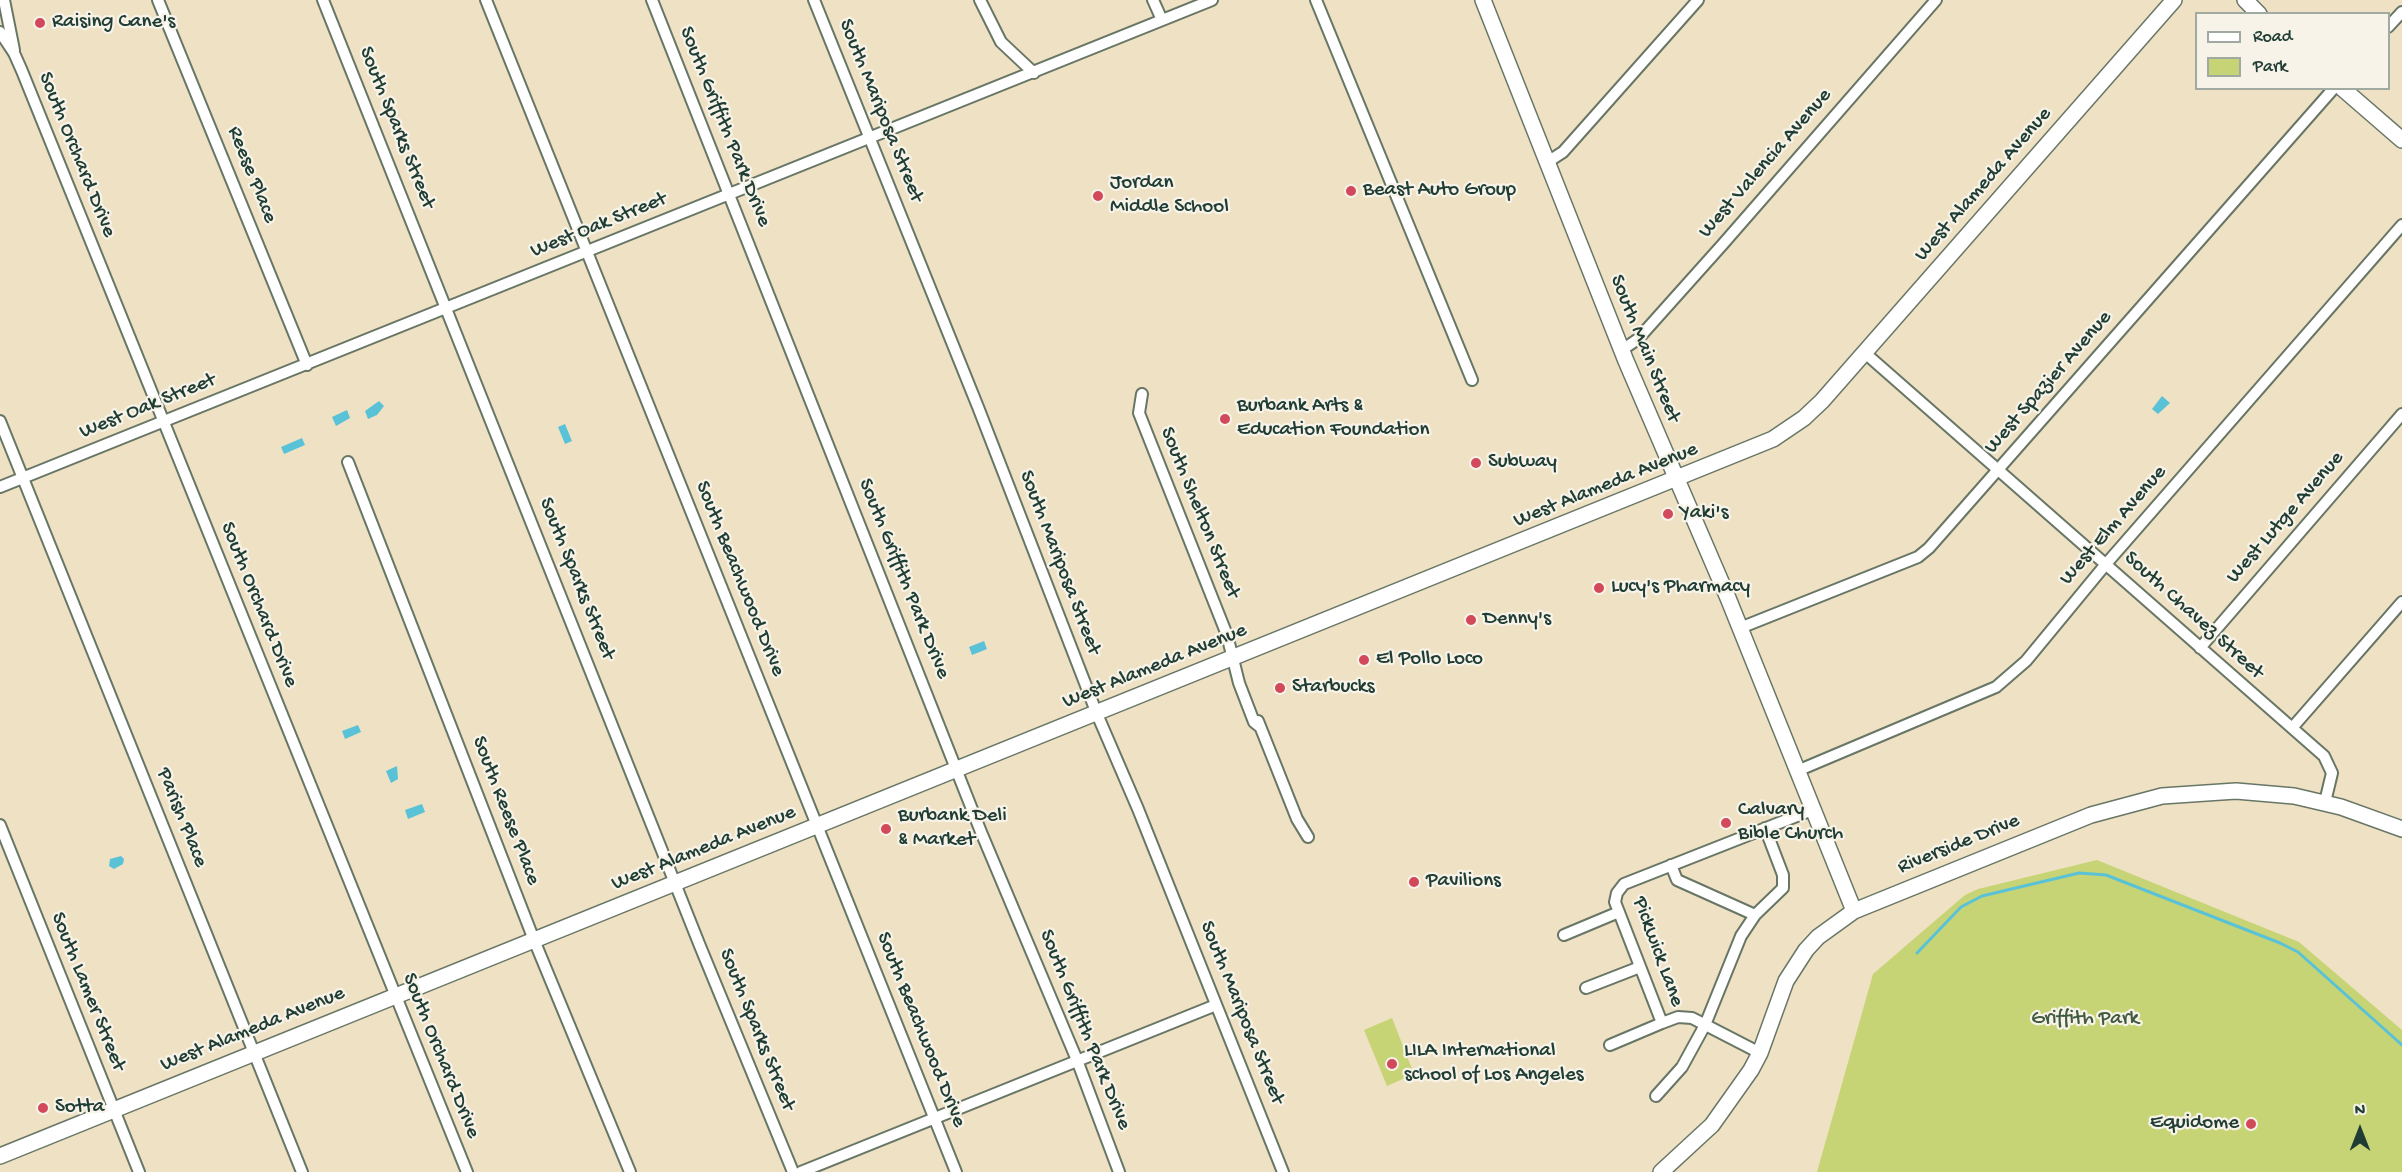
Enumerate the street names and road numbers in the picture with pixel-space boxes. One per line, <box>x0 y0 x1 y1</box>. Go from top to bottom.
street label: South Mariposa Street <box>832 16 928 206</box>
street label: South Griffith Park Drive <box>672 23 776 231</box>
street label: South Sparks Street <box>352 43 440 213</box>
street label: South Orchard Drive <box>31 69 121 241</box>
street label: West Valencia Avenue <box>1694 84 1838 244</box>
street label: West Alameda Avenue <box>1910 103 2058 267</box>
street label: Reese Place <box>220 123 282 227</box>
street label: West Oak Street <box>527 187 671 265</box>
street label: South Main Street <box>1603 271 1685 427</box>
street label: West Spazier Avenue <box>1980 306 2118 460</box>
street label: West Oak Street <box>76 368 220 446</box>
street label: South Shelton Street <box>1153 424 1245 602</box>
street label: West Alameda Avenue <box>1510 438 1702 534</box>
street label: West Lutge Avenue <box>2222 447 2350 589</box>
street label: West Elm Avenue <box>2055 461 2173 591</box>
street label: South Mariposa Street <box>1012 467 1106 659</box>
street label: South Griffith Park Drive <box>851 475 955 683</box>
street label: South Beachwood Drive <box>688 478 790 680</box>
street label: South Sparks Street <box>532 494 620 664</box>
street label: South Orchard Drive <box>213 519 303 691</box>
street label: South Chavez Street <box>2118 546 2268 686</box>
street label: West Alameda Avenue <box>1059 619 1251 715</box>
street label: South Reese Place <box>465 733 545 889</box>
street label: Parish Place <box>150 765 212 871</box>
street label: West Alameda Avenue <box>608 801 800 897</box>
street label: Riverside Drive <box>1894 809 2024 881</box>
street label: Pickwick Lane <box>1625 894 1689 1010</box>
street label: South Lamer Street <box>44 909 130 1075</box>
street label: South Mariposa Street <box>1193 918 1289 1108</box>
street label: South Griffith Park Drive <box>1032 926 1136 1134</box>
street label: South Beachwood Drive <box>869 929 971 1131</box>
street label: South Sparks Street <box>712 945 800 1115</box>
street label: South Orchard Drive <box>395 970 485 1142</box>
street label: West Alameda Avenue <box>157 982 349 1078</box>

